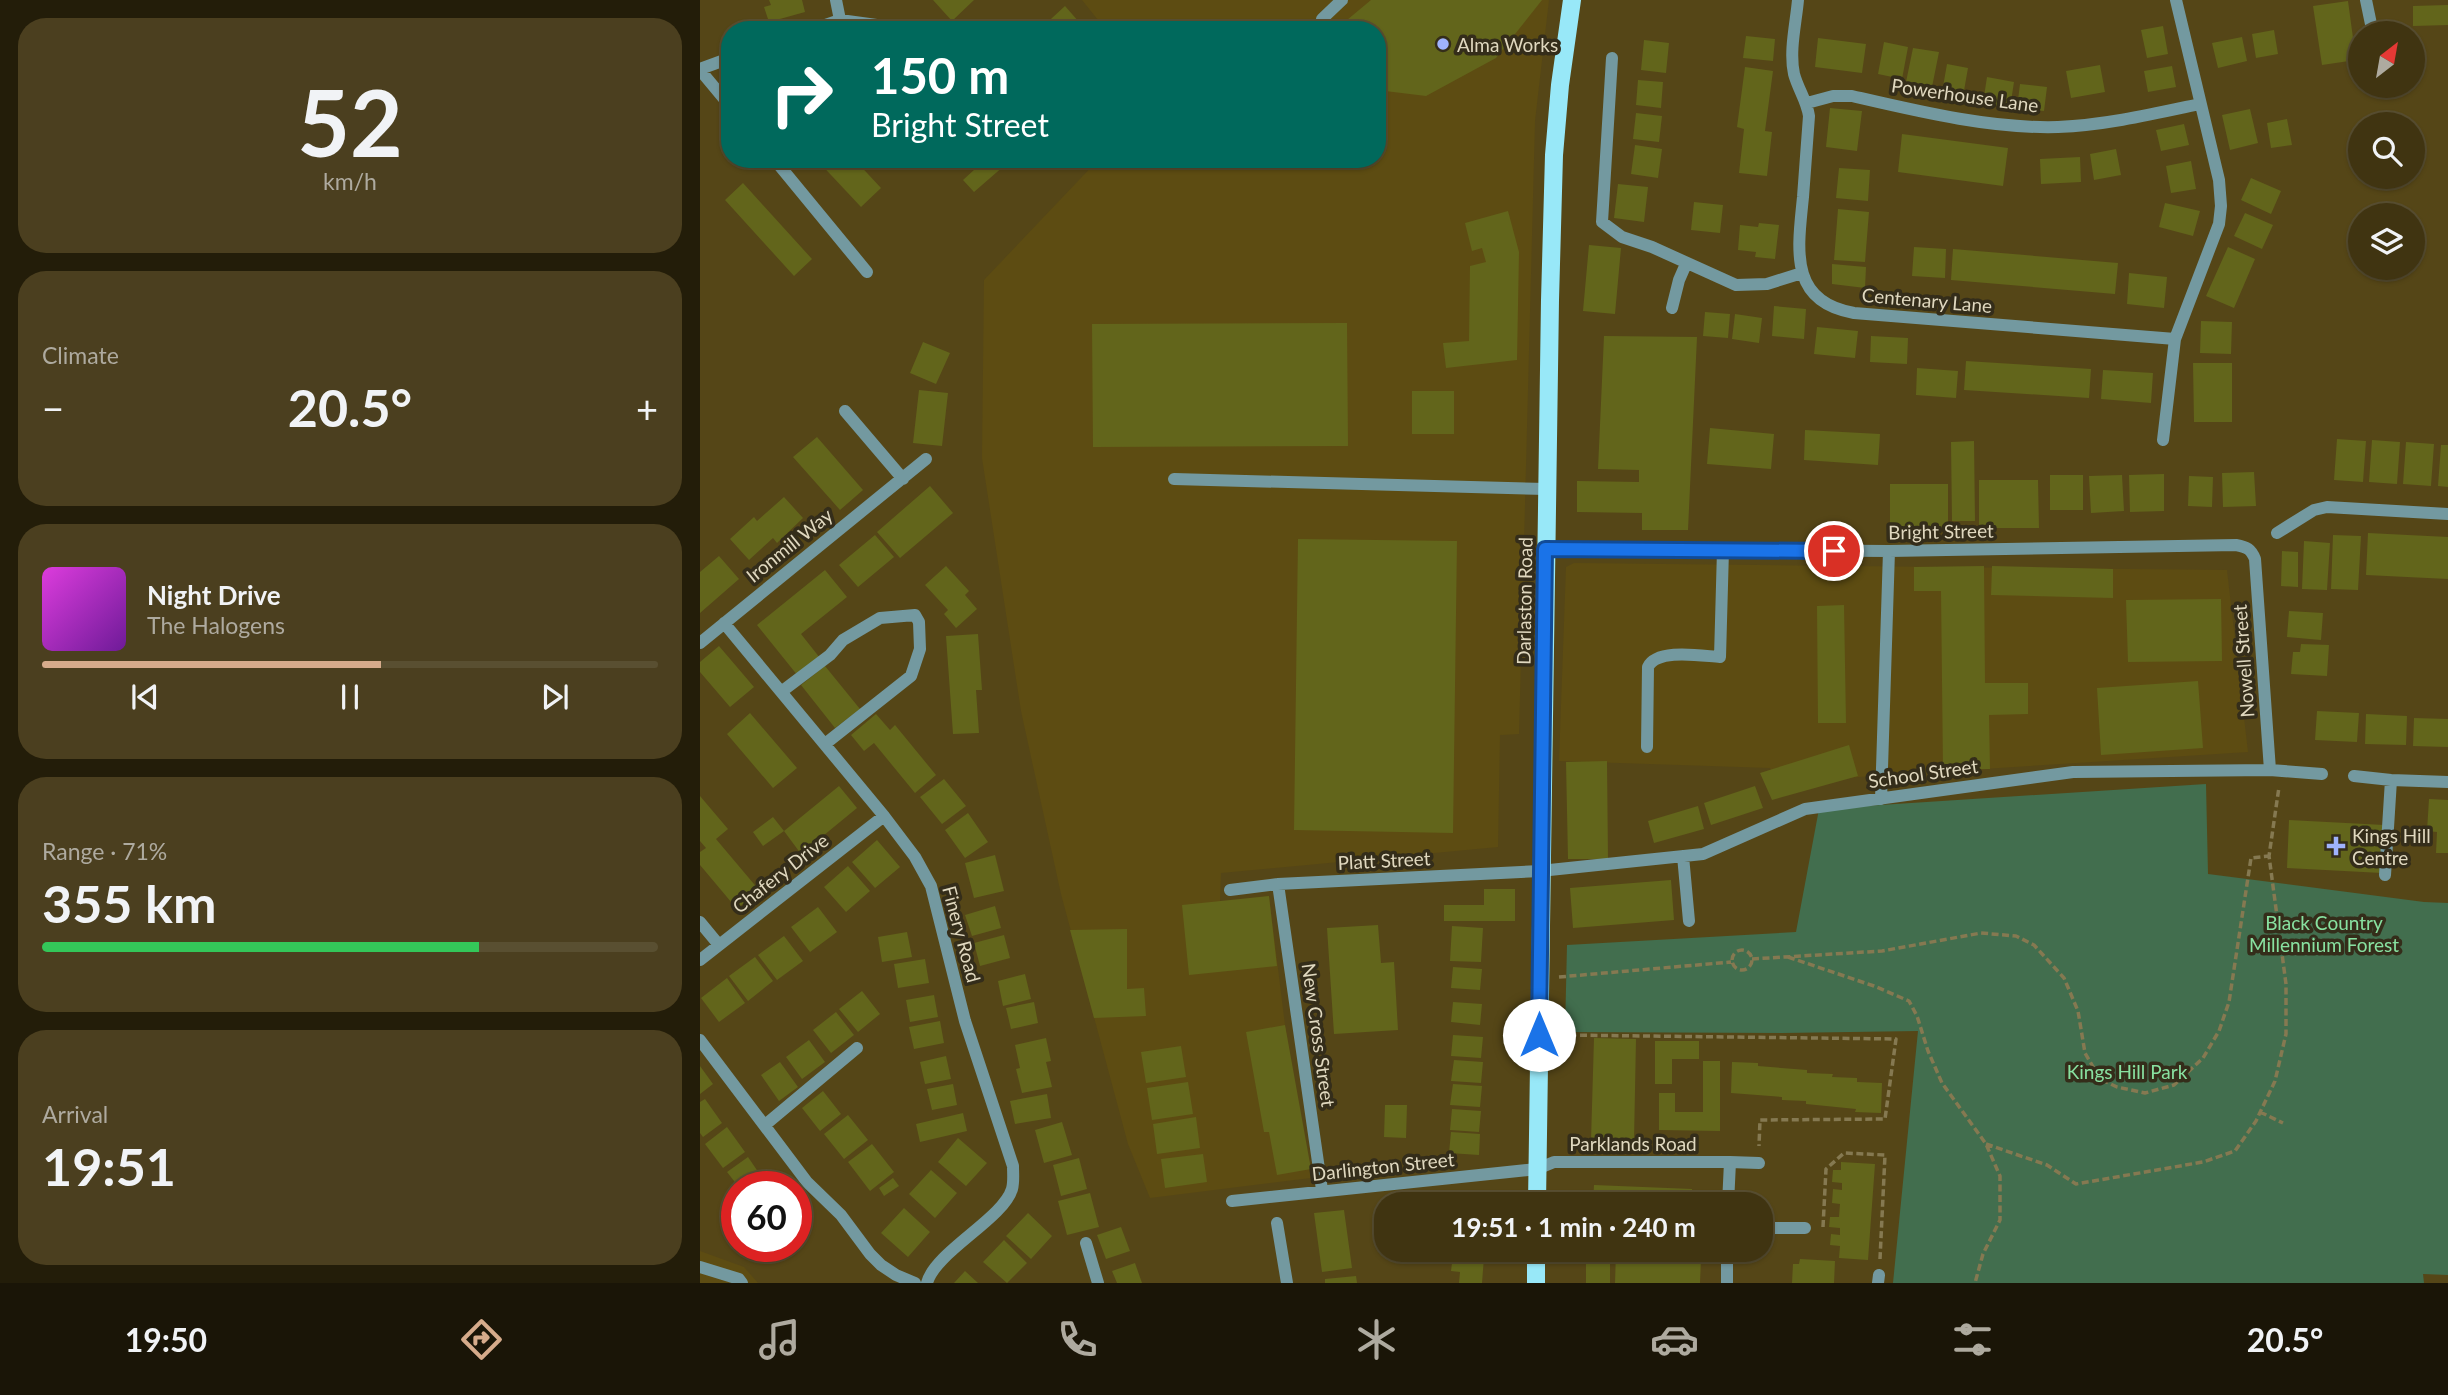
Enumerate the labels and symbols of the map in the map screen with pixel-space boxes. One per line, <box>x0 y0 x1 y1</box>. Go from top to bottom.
north arrow <box>2348 21 2426 98</box>
place label: Alma Works <box>1457 33 1558 56</box>
marker: Alma Works <box>1435 36 1451 52</box>
street label: Powerhouse Lane <box>1890 73 2040 117</box>
street label: Centenary Lane <box>1861 283 1993 317</box>
street label: Ironmill Way <box>741 503 837 587</box>
street label: Bright Street <box>1888 519 1994 543</box>
pin <box>1804 521 1864 581</box>
street label: Darlaston Road <box>1511 537 1537 665</box>
street label: Nowell Street <box>2228 603 2258 718</box>
street label: School Street <box>1867 754 1980 792</box>
place label: Kings Hill Centre <box>2352 824 2431 869</box>
street label: Chafery Drive <box>727 828 833 918</box>
marker: Kings Hill Centre <box>2326 836 2346 856</box>
street label: Platt Street <box>1337 846 1431 874</box>
street label: Finery Road <box>938 883 986 985</box>
park label: Black Country Millennium Forest <box>2249 911 2399 956</box>
street label: New Cross Street <box>1298 962 1340 1108</box>
position arrow <box>1502 998 1576 1072</box>
park label: Kings Hill Park <box>2067 1060 2188 1083</box>
street label: Parklands Road <box>1569 1132 1697 1155</box>
street label: Darlington Street <box>1311 1147 1456 1185</box>
speed limit sign: 60 <box>721 1171 812 1262</box>

